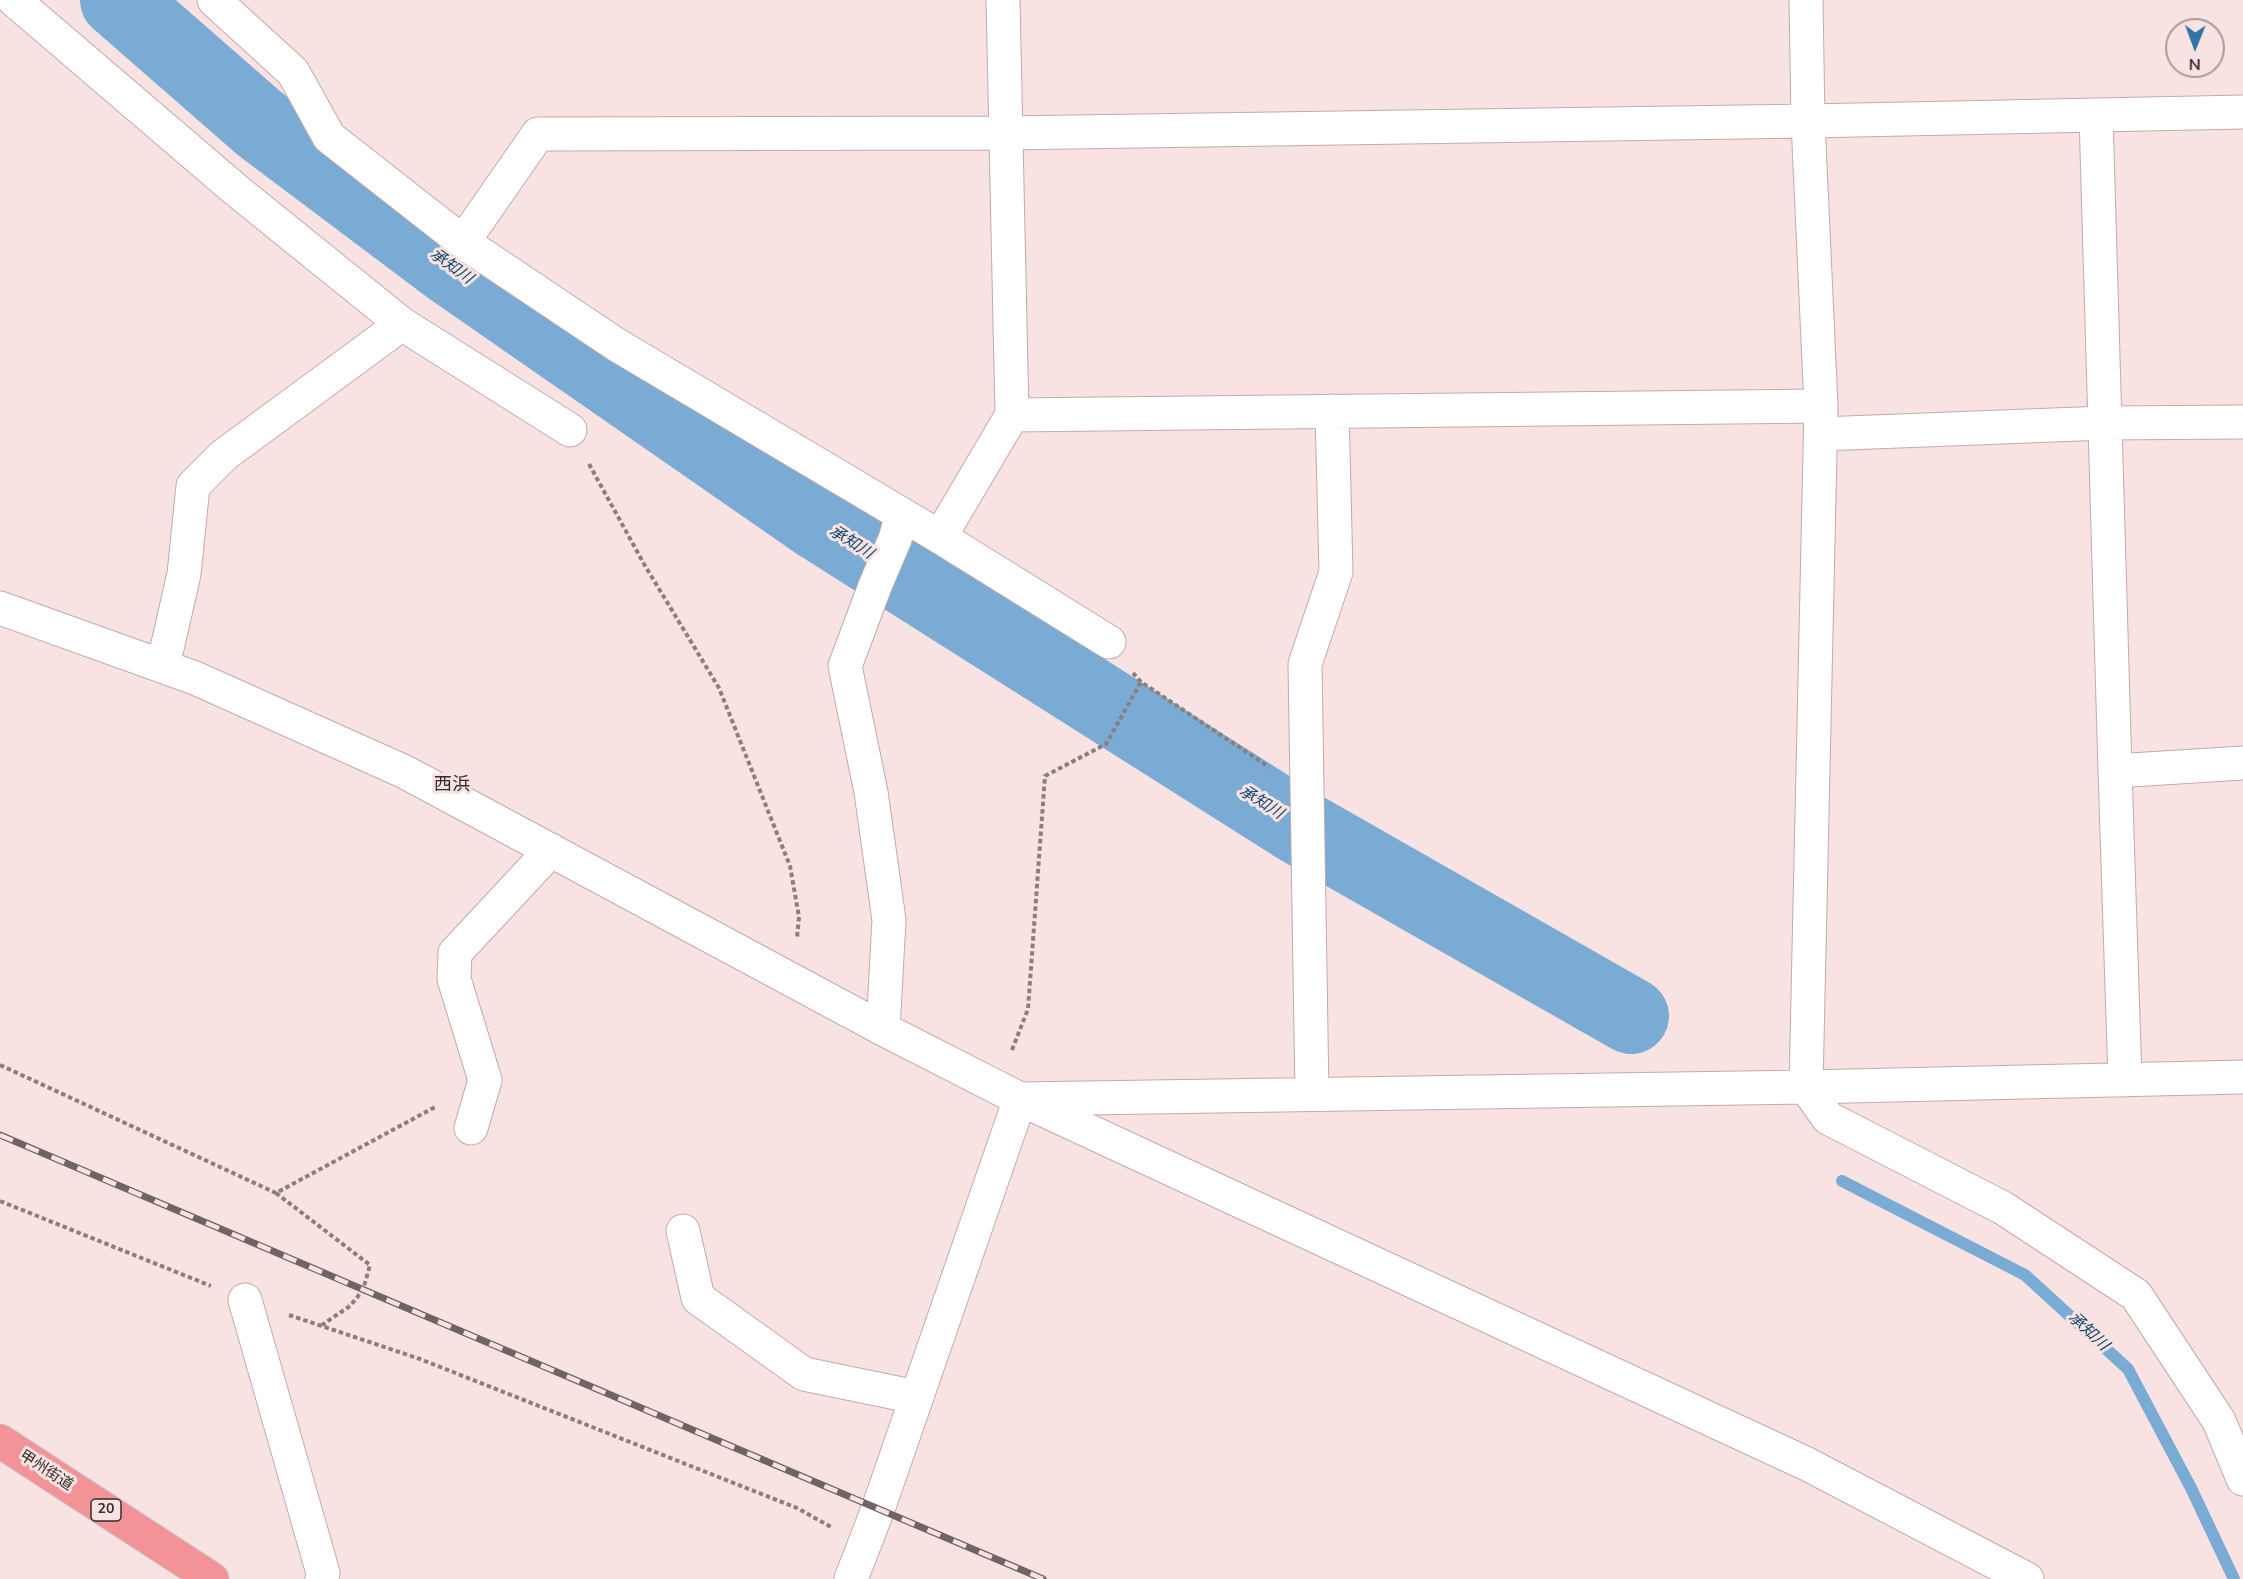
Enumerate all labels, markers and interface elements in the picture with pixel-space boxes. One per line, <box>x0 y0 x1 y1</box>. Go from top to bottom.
north arrow <box>2165 18 2225 78</box>
text: N <box>2189 53 2201 75</box>
water label: 承知川 <box>426 245 476 289</box>
water label: 承知川 <box>826 522 876 564</box>
district label: 西浜 <box>434 775 470 797</box>
water label: 承知川 <box>1236 782 1286 824</box>
water label: 承知川 <box>2064 1309 2112 1355</box>
street label: 甲州街道 <box>16 1447 76 1495</box>
road number: 20 <box>91 1499 121 1521</box>

